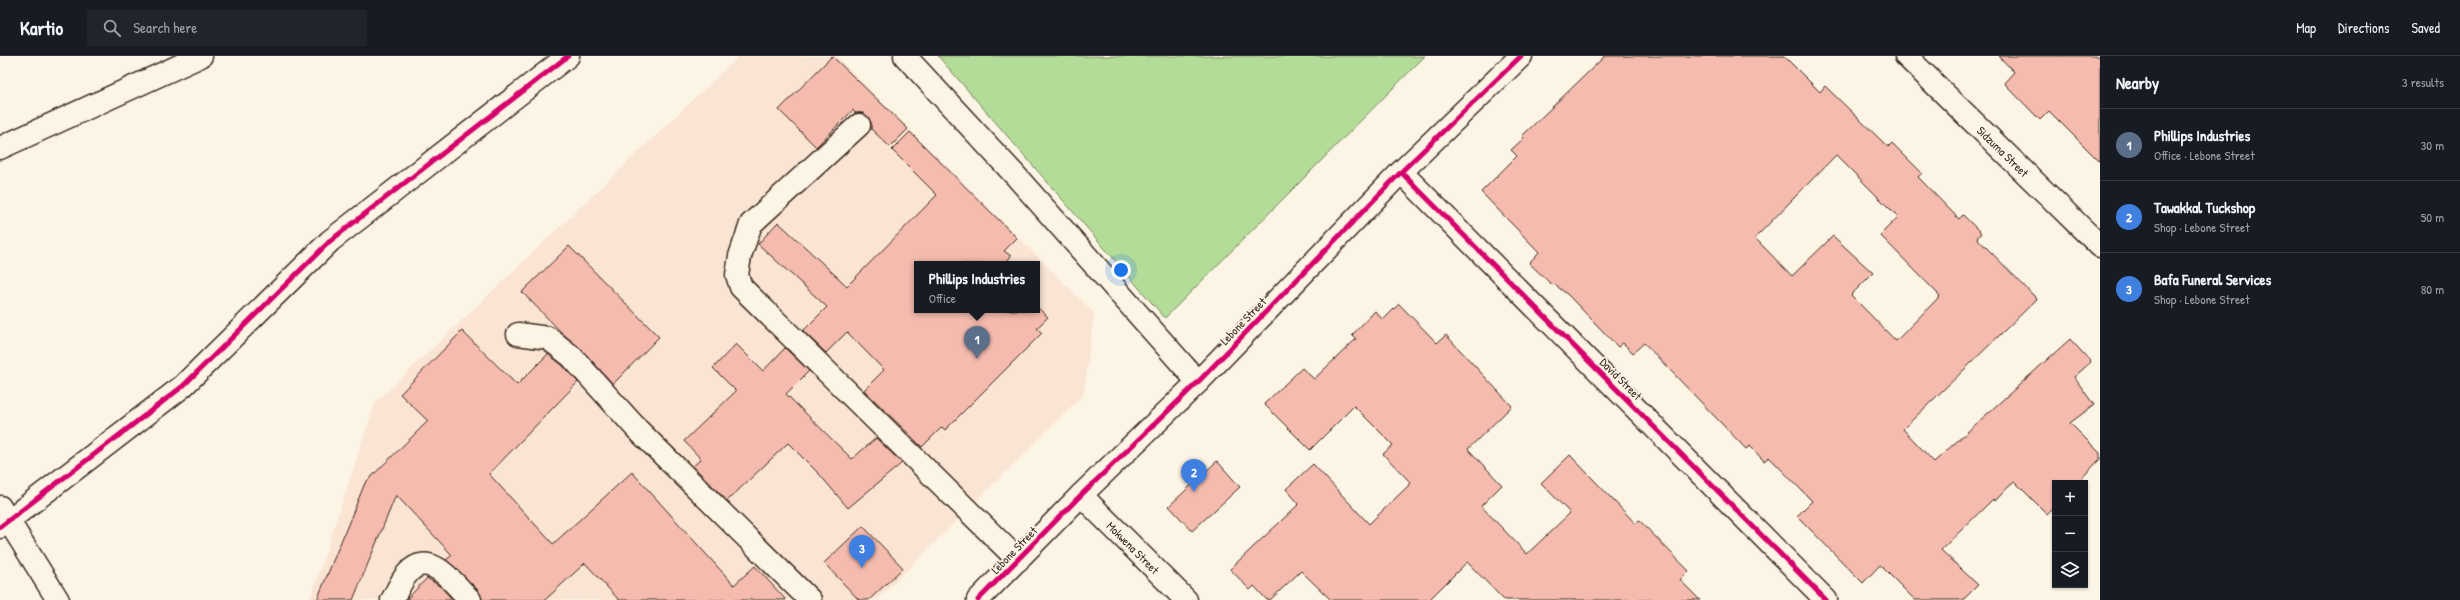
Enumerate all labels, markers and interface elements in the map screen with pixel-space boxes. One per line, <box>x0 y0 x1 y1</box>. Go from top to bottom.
search box <box>87 10 367 46</box>
text: Kartio <box>20 15 63 41</box>
icon: search <box>101 17 123 39</box>
text: Search here <box>133 17 197 38</box>
text: Map <box>2296 18 2316 37</box>
text: Directions <box>2338 18 2389 37</box>
text: Saved <box>2411 18 2440 37</box>
text: Nearby <box>2116 71 2159 94</box>
text: 3 results <box>2402 73 2444 91</box>
street label: Sidzuma Street <box>1973 122 2033 181</box>
text: Phillips Industries <box>2154 125 2250 146</box>
text: 1 <box>2127 136 2131 154</box>
text: 30 m <box>2421 136 2444 154</box>
text: Office · Lebone Street <box>2154 146 2255 164</box>
text: Tawakkal Tuckshop <box>2154 197 2255 218</box>
text: 2 <box>2126 208 2132 226</box>
text: 50 m <box>2421 208 2444 226</box>
text: Shop · Lebone Street <box>2154 218 2250 236</box>
your location <box>1111 260 1131 280</box>
popup <box>914 261 1040 313</box>
text: Phillips Industries <box>929 268 1025 289</box>
text: Bafa Funeral Services <box>2154 269 2271 290</box>
text: 3 <box>2126 280 2132 298</box>
text: 80 m <box>2421 280 2444 298</box>
text: Office <box>929 289 956 307</box>
text: Shop · Lebone Street <box>2154 290 2250 308</box>
street label: Lebone Street <box>1216 293 1271 348</box>
pin: 1 <box>964 326 990 359</box>
street label: David Street <box>1596 354 1646 404</box>
pin: 2 <box>1181 459 1207 492</box>
map controls <box>2052 480 2088 588</box>
button: + <box>2052 480 2088 516</box>
button: − <box>2052 516 2088 552</box>
street label: Mokwena Street <box>1103 517 1164 578</box>
street label: Lebone Street <box>987 522 1042 577</box>
pin: 3 <box>849 535 875 568</box>
button: layers <box>2052 552 2088 588</box>

